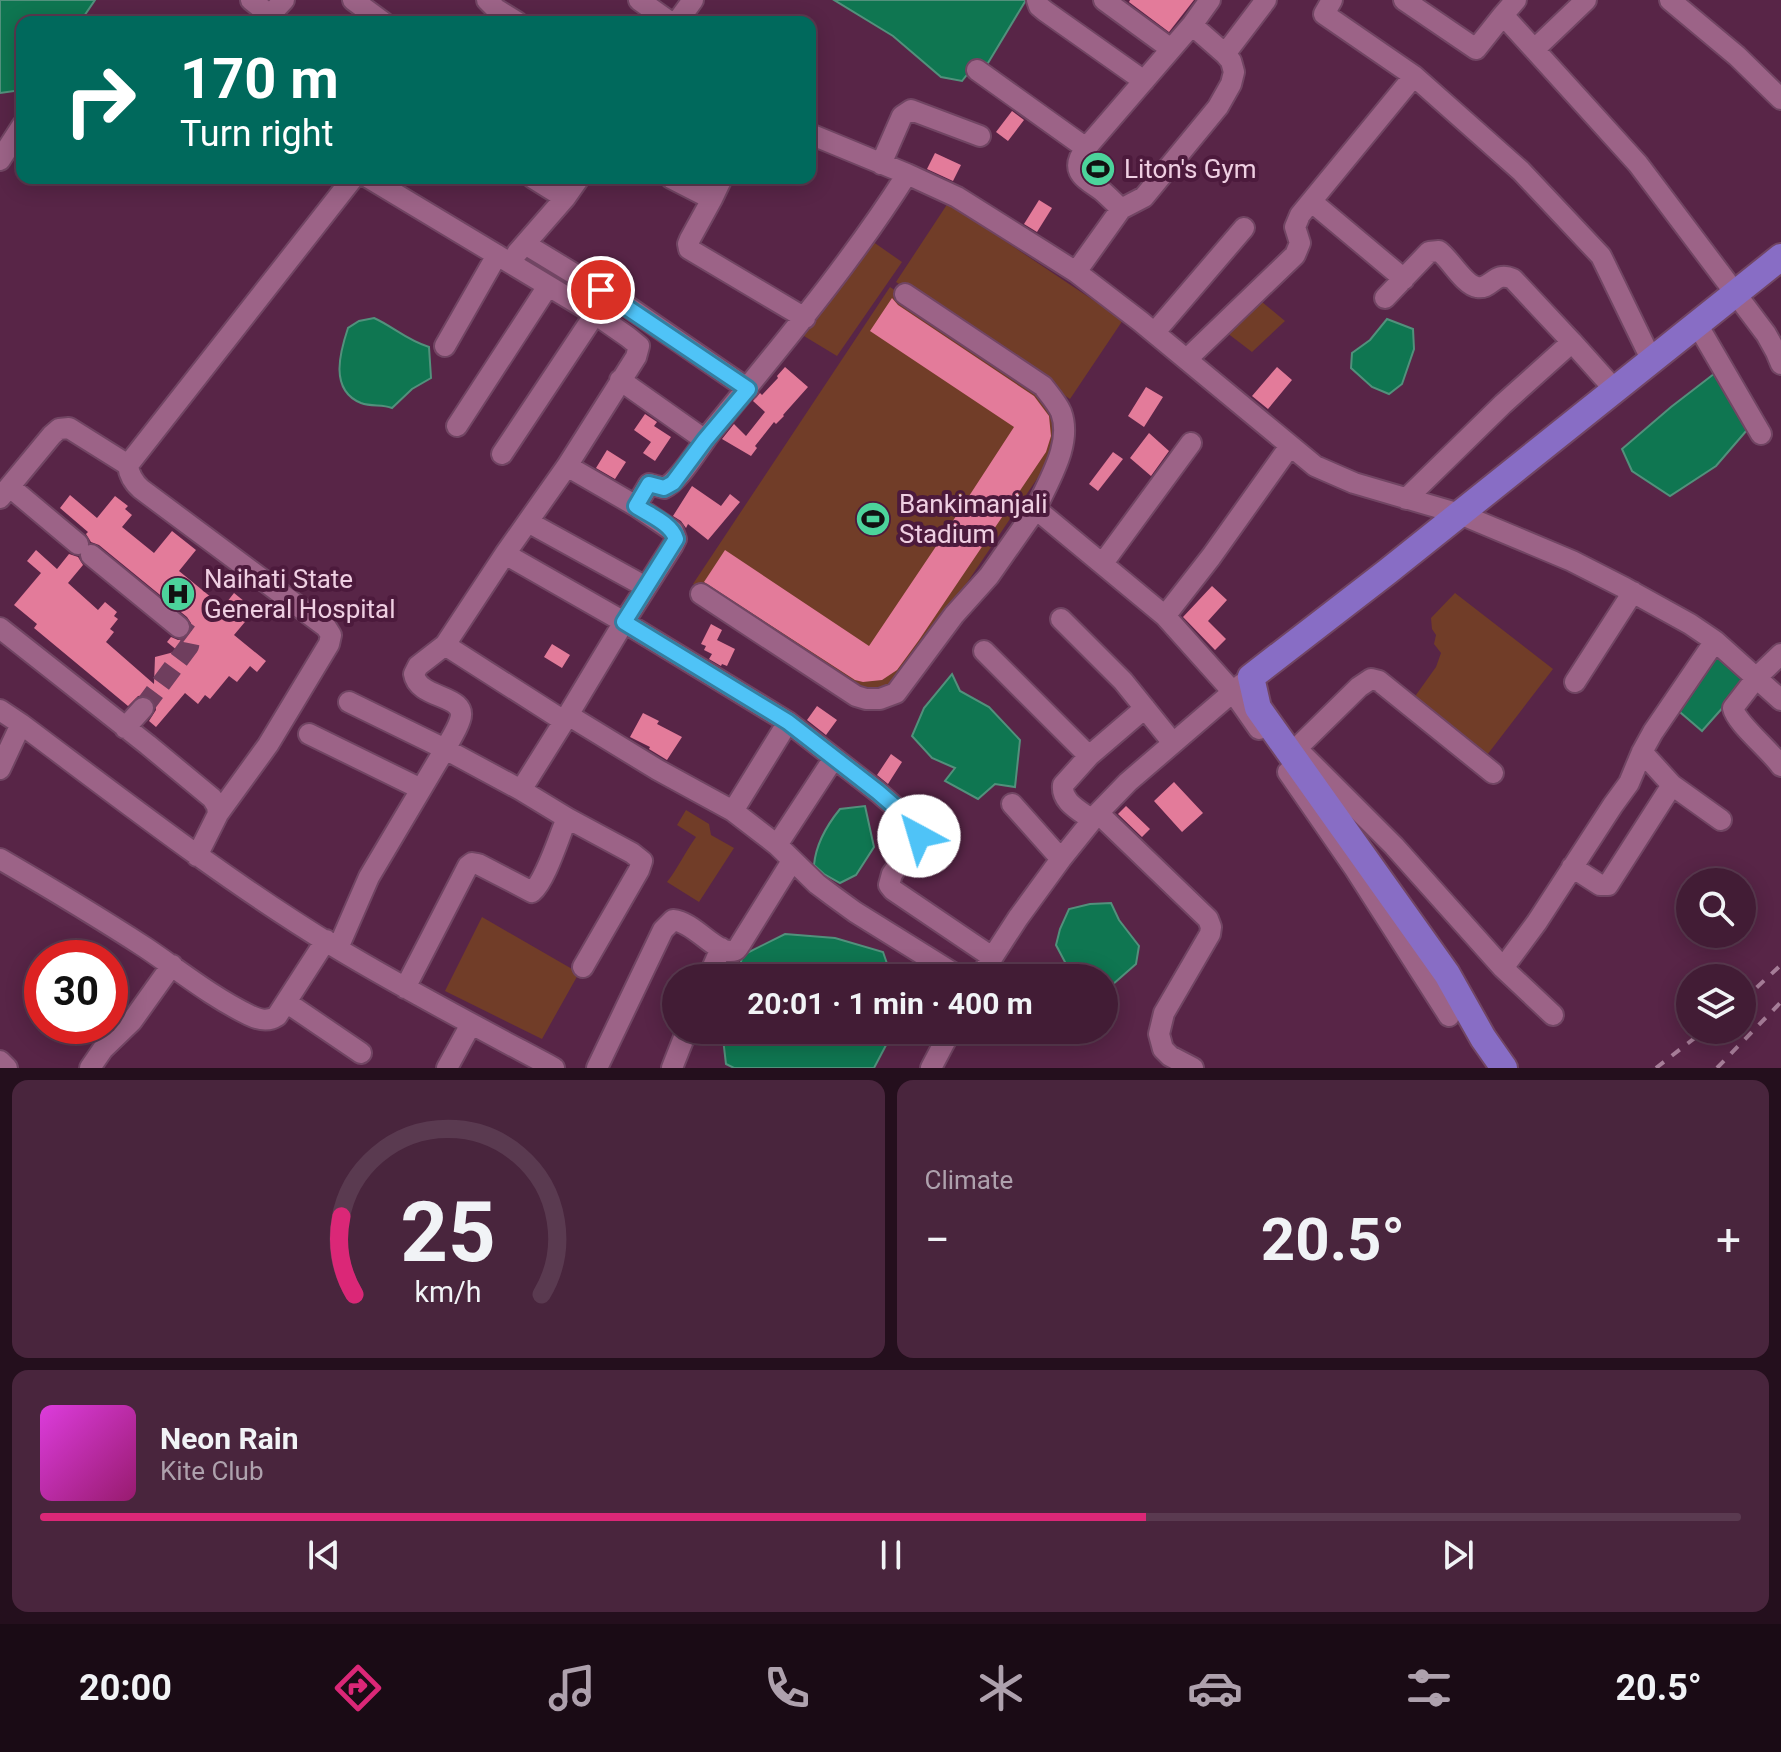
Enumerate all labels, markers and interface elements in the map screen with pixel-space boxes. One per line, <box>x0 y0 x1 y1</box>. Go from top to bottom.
text: 170 m <box>180 46 339 112</box>
icon: right <box>48 48 152 152</box>
text: Turn right <box>180 113 333 155</box>
sports icon: Liton's Gym <box>1079 150 1117 188</box>
place label: Liton's Gym <box>1124 154 1257 184</box>
pin <box>567 256 635 324</box>
icon: arrive <box>579 268 623 312</box>
place label: Bankimanjali Stadium <box>899 489 1048 549</box>
sports icon: Bankimanjali Stadium <box>854 500 892 538</box>
place label: Naihati State General Hospital <box>204 564 396 624</box>
hospital icon: Naihati State General Hospital <box>159 575 197 613</box>
position arrow <box>877 794 961 878</box>
map controls <box>1676 868 1756 1044</box>
button: search <box>1676 868 1756 948</box>
speed limit sign: 30 <box>24 940 128 1044</box>
button: layers <box>1676 964 1756 1044</box>
text: 20:01 · 1 min · 400 m <box>747 986 1033 1021</box>
text: Climate <box>925 1165 1013 1195</box>
text: 25 <box>401 1184 496 1281</box>
text: 20.5° <box>1261 1204 1405 1275</box>
text: − <box>925 1214 950 1266</box>
text: + <box>1716 1214 1741 1266</box>
text: km/h <box>415 1275 482 1309</box>
text: Neon Rain <box>160 1421 299 1456</box>
text: Kite Club <box>160 1456 264 1486</box>
icon: previous <box>302 1533 346 1577</box>
icon: pause <box>869 1533 913 1577</box>
icon: next <box>1436 1533 1480 1577</box>
icon: directions <box>330 1660 386 1716</box>
icon: music <box>544 1660 600 1716</box>
icon: phone <box>759 1660 815 1716</box>
icon: climate <box>973 1660 1029 1716</box>
icon: car <box>1187 1660 1243 1716</box>
icon: filters <box>1401 1660 1457 1716</box>
text: 20:00 <box>79 1667 172 1709</box>
text: 20.5° <box>1615 1667 1702 1709</box>

